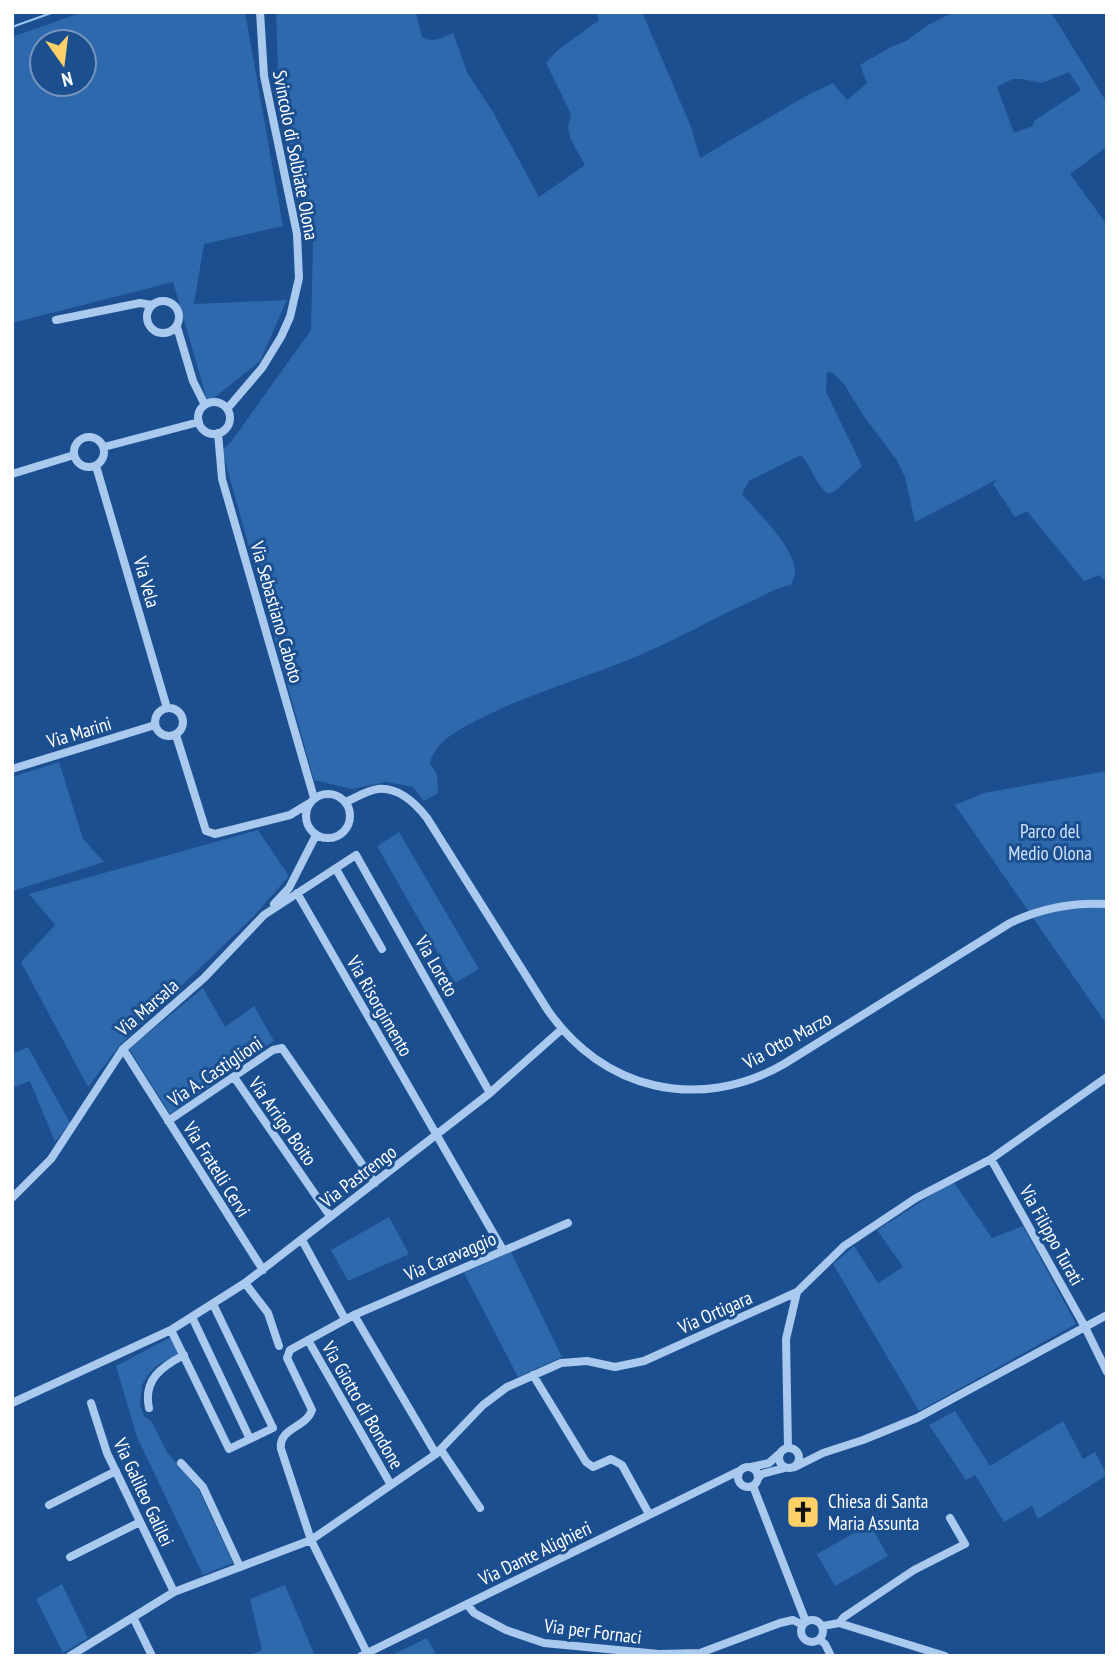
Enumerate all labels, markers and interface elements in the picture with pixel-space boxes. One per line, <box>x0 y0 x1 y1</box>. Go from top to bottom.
north arrow <box>28 28 98 98</box>
text: N <box>59 67 75 92</box>
street label: Svincolo di Solbiate Olona <box>268 68 324 242</box>
street label: Via Sebastiano Caboto <box>245 537 309 686</box>
street label: Via Vela <box>128 553 166 610</box>
street label: Via Marini <box>43 711 114 753</box>
park label: Parco del Medio Olona <box>1008 819 1092 865</box>
street label: Via Loreto <box>410 930 464 1001</box>
street label: Via Risorgimento <box>341 951 418 1060</box>
street label: Via Marsala <box>110 973 183 1041</box>
street label: Via Otto Marzo <box>738 1006 835 1075</box>
street label: Via A. Castiglioni <box>162 1031 267 1112</box>
street label: Via Arrigo Boito <box>243 1071 322 1170</box>
street label: Via Fratelli Cervi <box>178 1116 256 1221</box>
street label: Via Pastrengo <box>314 1139 401 1213</box>
street label: Via Filippo Turati <box>1014 1180 1089 1289</box>
street label: Via Caravaggio <box>400 1226 499 1286</box>
street label: Via Ortigara <box>673 1285 756 1339</box>
street label: Via Giotto di Bondone <box>316 1336 409 1473</box>
street label: Via Galileo Galilei <box>108 1433 179 1550</box>
place label: Chiesa di Santa Maria Assunta <box>828 1489 928 1535</box>
church icon: Chiesa di Santa Maria Assunta <box>784 1493 822 1531</box>
street label: Via Dante Alighieri <box>474 1515 595 1591</box>
street label: Via per Fornaci <box>542 1613 643 1649</box>

